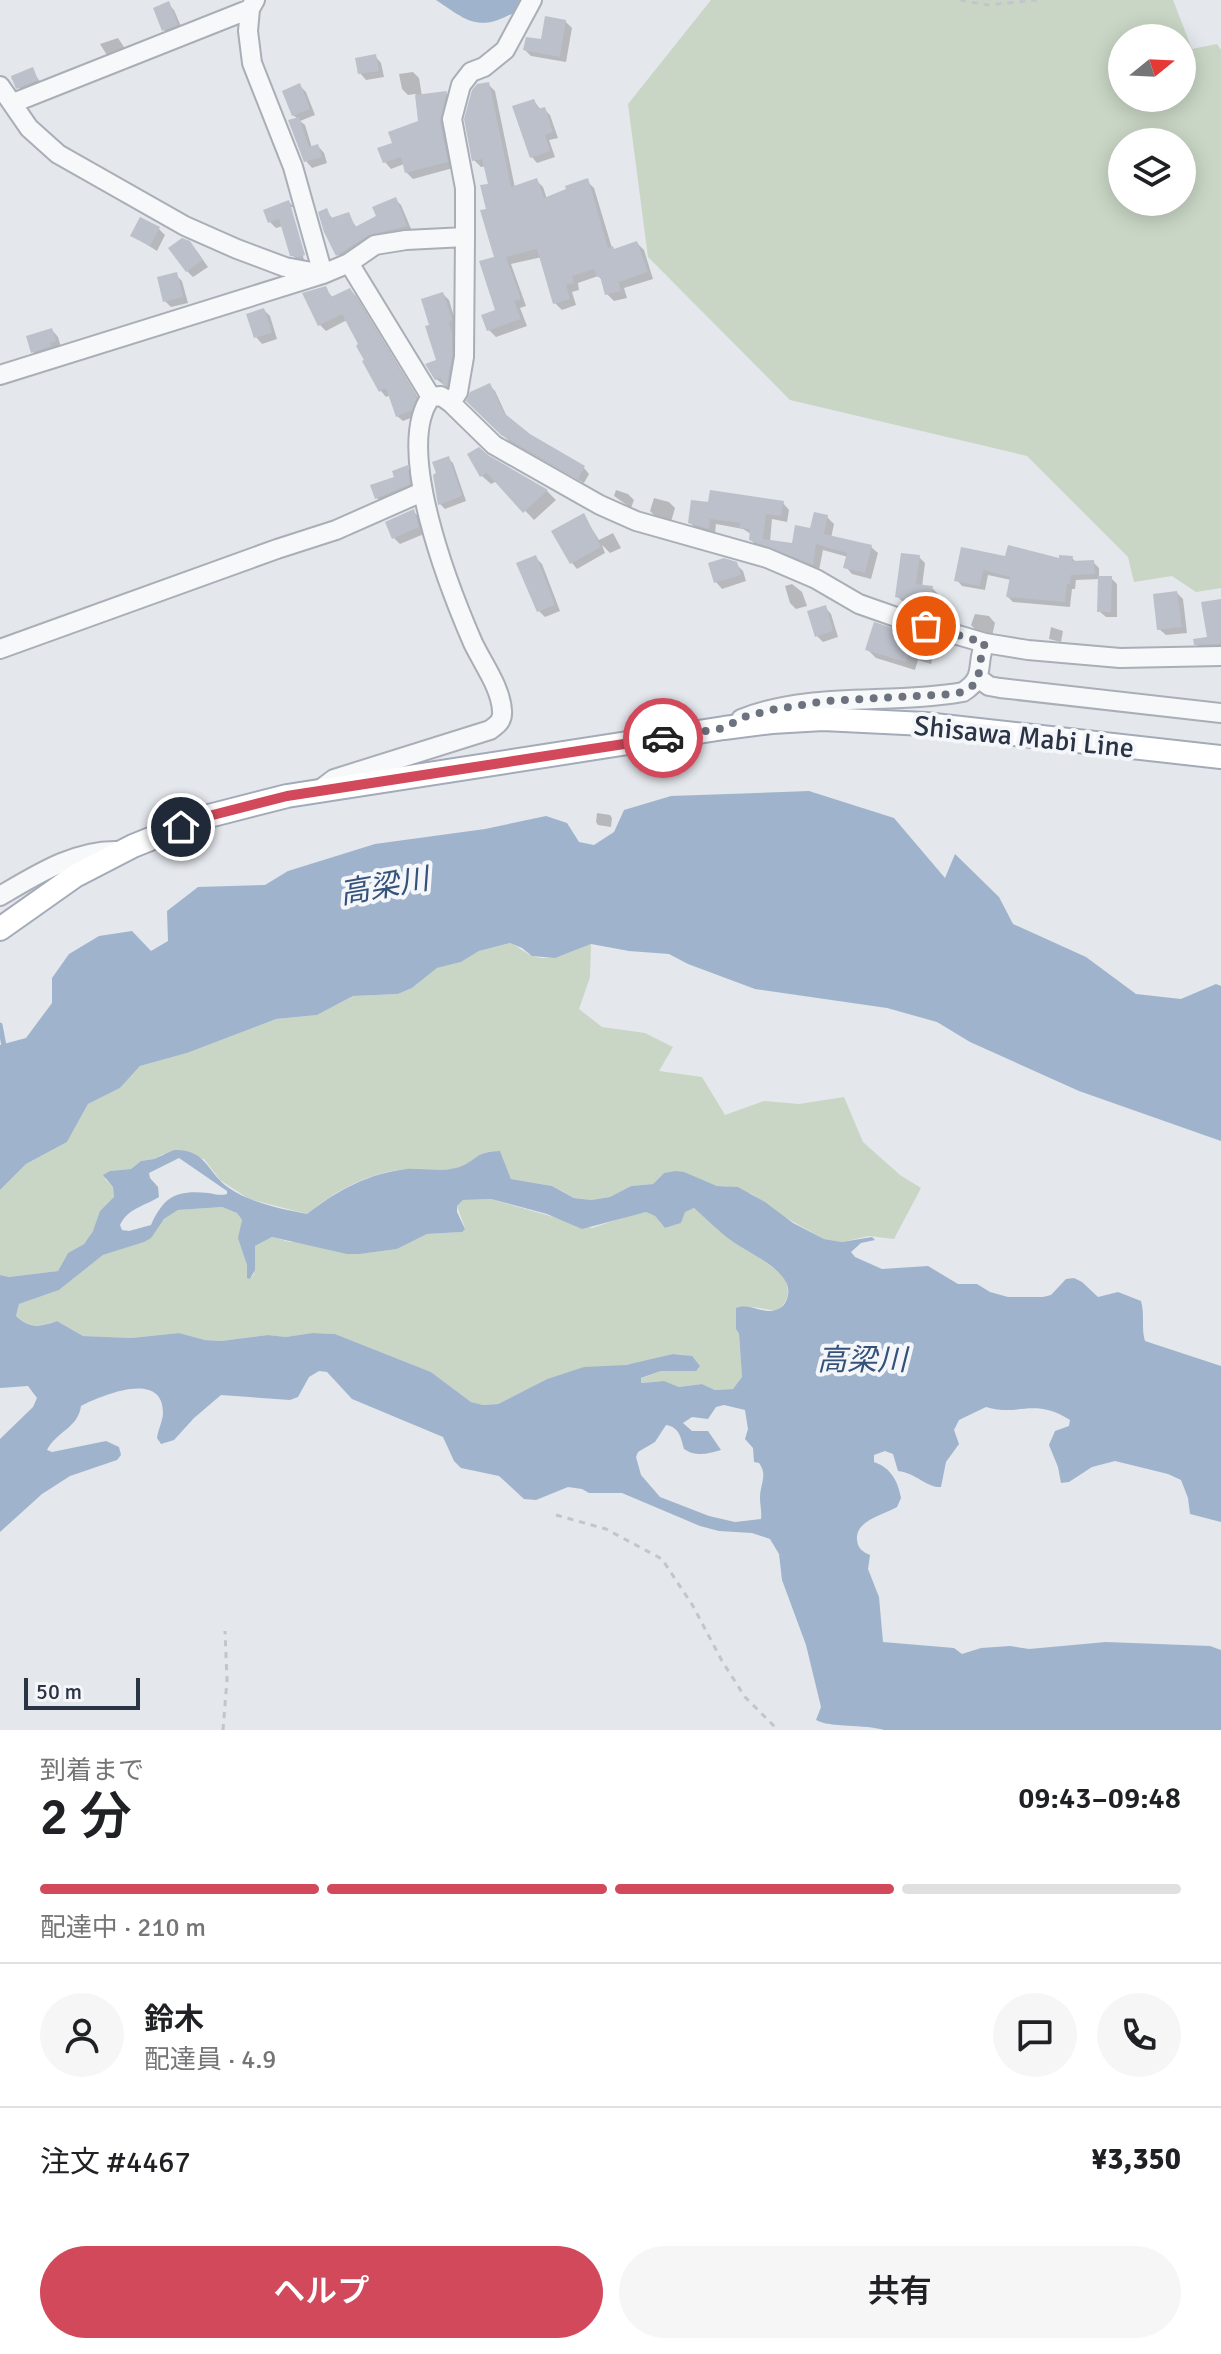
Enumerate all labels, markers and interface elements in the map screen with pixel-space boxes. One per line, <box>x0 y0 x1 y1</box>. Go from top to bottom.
north arrow <box>1108 24 1196 112</box>
map controls <box>1108 24 1196 216</box>
button: layers <box>1108 128 1196 216</box>
pin <box>892 592 960 660</box>
icon: bag <box>904 604 948 648</box>
courier <box>623 698 703 778</box>
street label: Shisawa Mabi Line <box>912 709 1136 765</box>
icon: car <box>641 716 685 760</box>
pin <box>147 793 215 861</box>
icon: home <box>159 805 203 849</box>
water label: 高梁川 <box>337 860 435 913</box>
water label: 高梁川 <box>817 1342 910 1379</box>
scale bar <box>24 1674 140 1710</box>
text: 50 m <box>36 1678 82 1705</box>
text: 到着まで <box>40 1755 144 1787</box>
text: 09:43–09:48 <box>1018 1780 1181 1817</box>
text: 2 分 <box>40 1785 132 1849</box>
text: 配達中 · 210 m <box>40 1912 206 1944</box>
button: person <box>40 1993 124 2077</box>
button: chat <box>993 1993 1077 2077</box>
button: phone <box>1097 1993 1181 2077</box>
text: 鈴木 <box>144 2001 204 2038</box>
text: 配達員 · 4.9 <box>144 2044 276 2076</box>
text: ¥3,350 <box>1091 2141 1181 2178</box>
text: 注文 #4467 <box>40 2144 191 2181</box>
button: ヘルプ <box>40 2246 603 2338</box>
button: 共有 <box>619 2246 1181 2338</box>

